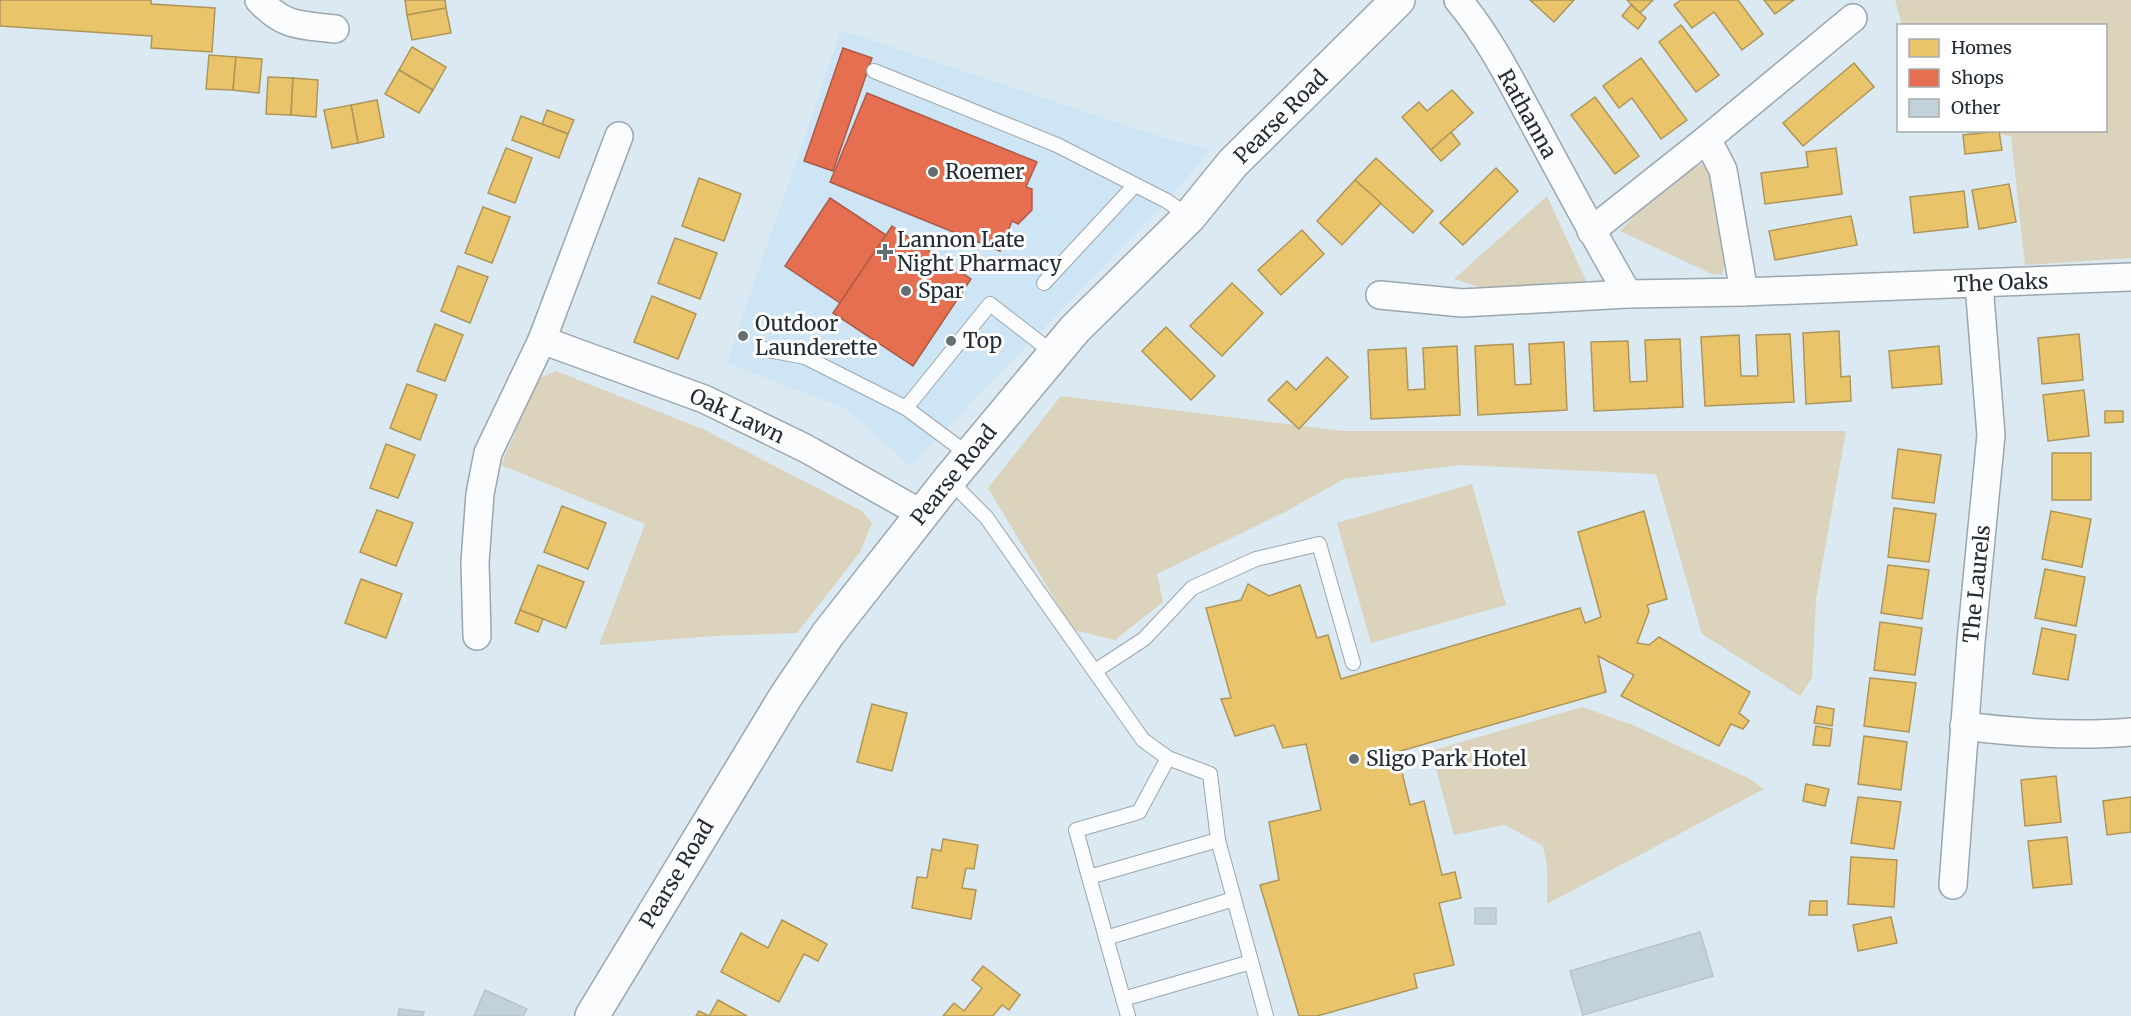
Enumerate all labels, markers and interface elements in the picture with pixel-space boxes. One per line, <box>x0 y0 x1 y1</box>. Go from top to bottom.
legend <box>1897 24 2107 132</box>
text: Homes <box>1951 36 2012 59</box>
street label: Pearse Road <box>1228 64 1334 169</box>
street label: Rathanna <box>1492 64 1563 163</box>
text: Shops <box>1951 66 2004 89</box>
text: Other <box>1951 96 2001 119</box>
place label: Roemer <box>945 158 1024 185</box>
marker: Roemer <box>926 165 940 179</box>
place label: Lannon Late Night Pharmacy <box>897 226 1062 277</box>
marker: Lannon Late Night Pharmacy <box>878 245 892 259</box>
street label: The Oaks <box>1953 267 2049 298</box>
place label: Spar <box>918 277 964 304</box>
marker: Spar <box>899 284 913 298</box>
place label: Outdoor Launderette <box>755 310 878 361</box>
place label: Top <box>963 327 1002 354</box>
marker: Outdoor Launderette <box>736 329 750 343</box>
marker: Top <box>944 334 958 348</box>
street label: Oak Lawn <box>685 382 789 449</box>
street label: Pearse Road <box>905 419 1003 531</box>
street label: The Laurels <box>1957 523 1996 644</box>
place label: Sligo Park Hotel <box>1366 745 1527 772</box>
marker: Sligo Park Hotel <box>1347 752 1361 766</box>
street label: Pearse Road <box>634 814 720 933</box>

